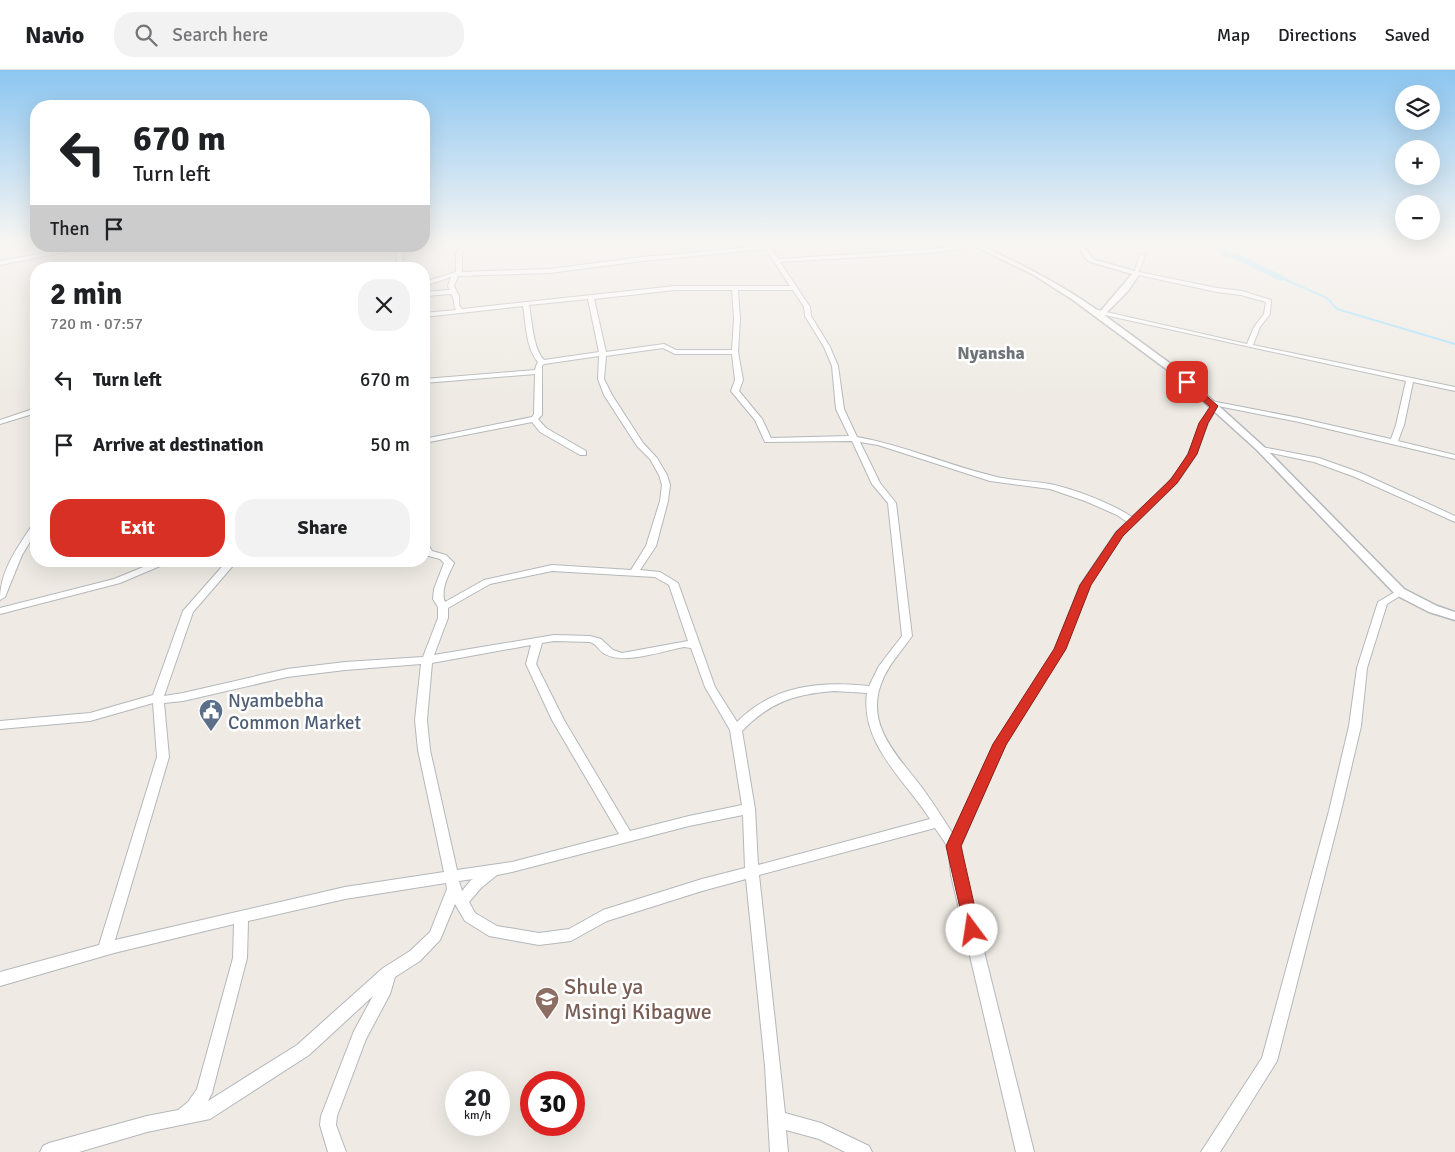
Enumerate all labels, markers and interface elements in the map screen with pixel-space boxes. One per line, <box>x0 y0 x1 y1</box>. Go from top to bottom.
search box <box>114 12 464 57</box>
text: Navio <box>25 20 84 50</box>
icon: search <box>132 21 160 49</box>
text: Search here <box>172 23 268 47</box>
text: Map <box>1217 24 1250 46</box>
text: Directions <box>1278 24 1357 46</box>
text: Saved <box>1385 24 1430 46</box>
map controls <box>1395 85 1440 240</box>
button: layers <box>1395 85 1440 130</box>
text: 670 m <box>133 117 226 160</box>
icon: left <box>50 120 115 185</box>
button: + <box>1395 140 1440 185</box>
text: Turn left <box>133 160 211 187</box>
button: − <box>1395 195 1440 240</box>
icon: arrive <box>100 215 128 243</box>
text: Then <box>50 217 90 241</box>
text: 2 min <box>50 276 122 313</box>
button: close <box>358 279 410 331</box>
text: 720 m · 07:57 <box>50 314 143 334</box>
district label: Nyansha <box>957 342 1025 364</box>
pin <box>1166 361 1208 403</box>
icon: left <box>50 366 78 394</box>
text: Turn left <box>93 368 162 392</box>
text: 670 m <box>360 368 410 392</box>
icon: arrive <box>1173 368 1201 396</box>
icon: arrive <box>50 431 78 459</box>
text: Arrive at destination <box>93 433 264 457</box>
text: 50 m <box>370 433 410 457</box>
button: Exit <box>50 499 225 557</box>
button: Share <box>235 499 410 557</box>
place label: Nyambebha Common Market <box>228 689 362 735</box>
public building icon: Nyambebha Common Market <box>198 698 224 732</box>
position arrow <box>945 903 997 955</box>
place label: Shule ya Msingi Kibagwe <box>564 973 712 1025</box>
school or university icon: Shule ya Msingi Kibagwe <box>534 986 560 1020</box>
speed limit sign: 30 <box>520 1071 585 1136</box>
text: 20 <box>464 1082 491 1113</box>
text: km/h <box>464 1108 491 1123</box>

